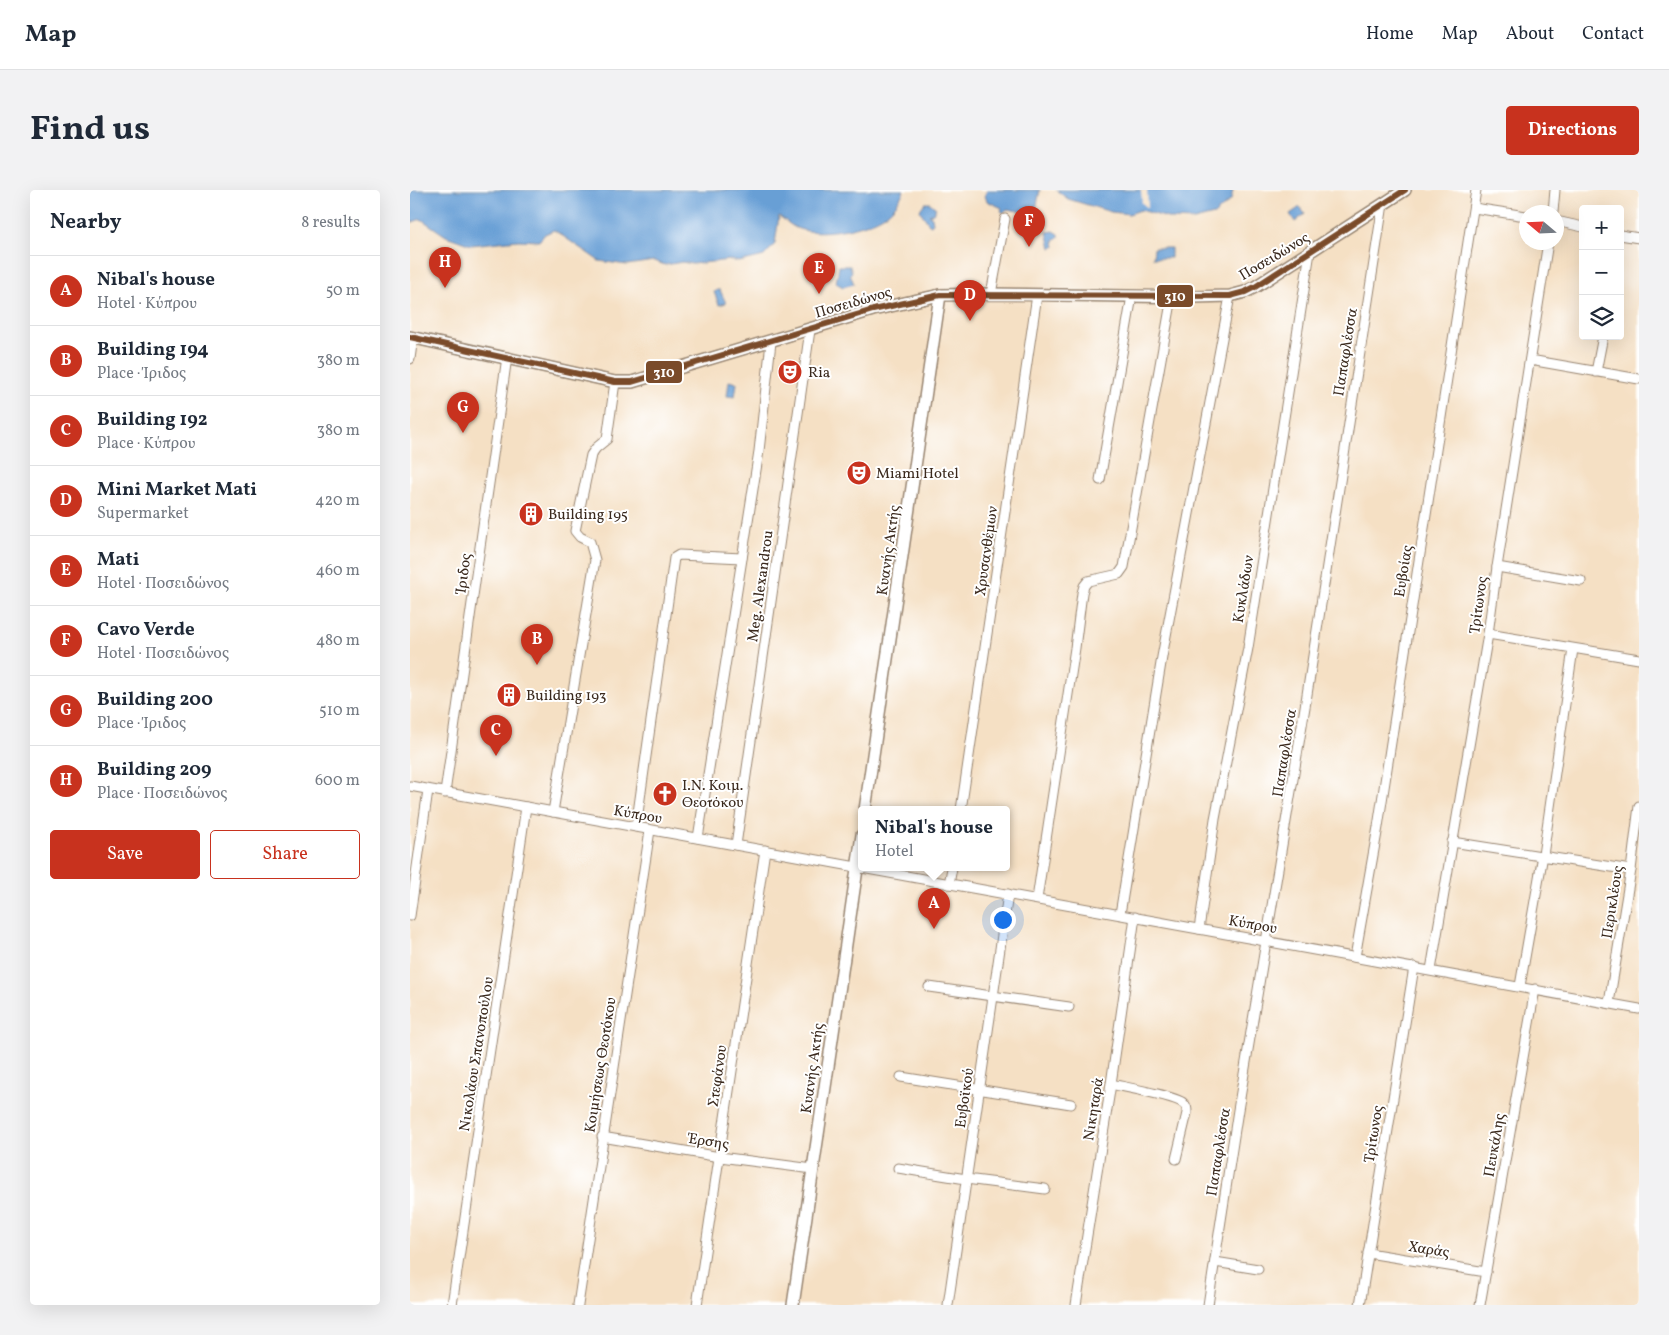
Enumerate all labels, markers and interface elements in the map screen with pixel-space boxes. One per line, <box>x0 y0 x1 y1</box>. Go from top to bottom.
text: Map <box>25 18 76 52</box>
text: Home <box>1366 22 1414 47</box>
text: Map <box>1442 22 1478 47</box>
text: About <box>1506 22 1554 47</box>
text: Contact <box>1582 22 1644 47</box>
text: Find us <box>30 106 150 154</box>
button: Directions <box>1506 106 1639 155</box>
north arrow <box>1519 205 1564 250</box>
map controls <box>1579 205 1624 340</box>
button: + <box>1579 205 1624 250</box>
pin: F <box>1013 206 1045 247</box>
text: Nearby <box>50 208 121 237</box>
text: 8 results <box>301 212 360 234</box>
street label: Ποσειδώνος <box>1236 228 1314 287</box>
pin: H <box>429 247 461 288</box>
button: − <box>1579 250 1624 295</box>
pin: E <box>803 253 835 294</box>
text: Nibal's house <box>97 267 215 293</box>
text: A <box>60 280 72 302</box>
text: 50 m <box>326 280 360 302</box>
pin: D <box>954 280 986 321</box>
street label: Ποσειδώνος <box>813 282 894 324</box>
line badge: 310 <box>1156 284 1194 308</box>
text: 310 <box>1164 288 1186 307</box>
text: Hotel · Κύπρου <box>97 293 197 315</box>
button: layers <box>1579 295 1624 340</box>
street label: Παπαφλέσσα <box>1329 307 1364 398</box>
text: Building 194 <box>97 337 209 363</box>
text: B <box>61 350 71 372</box>
text: 380 m <box>317 350 360 372</box>
theatre icon: Ria <box>777 359 803 385</box>
line badge: 310 <box>645 360 683 384</box>
text: Place · Ίριδος <box>97 363 186 385</box>
place label: Ria <box>808 363 830 384</box>
text: 310 <box>653 364 675 383</box>
pin: G <box>447 392 479 433</box>
text: Building 192 <box>97 407 208 433</box>
text: C <box>61 420 71 442</box>
text: 380 m <box>317 420 360 442</box>
text: Place · Κύπρου <box>97 433 195 455</box>
theatre icon: Miami Hotel <box>846 460 872 486</box>
place label: Miami Hotel <box>876 464 959 485</box>
text: Mini Market Mati <box>97 477 257 503</box>
text: D <box>60 490 72 512</box>
text: 420 m <box>315 490 360 512</box>
building icon: Building 195 <box>518 501 544 527</box>
text: Supermarket <box>97 503 189 525</box>
street label: Κυανής Ακτής <box>873 503 906 597</box>
place label: Building 195 <box>548 505 628 526</box>
street label: Χρυσανθέμων <box>971 505 1004 598</box>
street label: Meg. Alexandrou <box>743 529 780 643</box>
street label: Ευβοίας <box>1390 543 1419 599</box>
text: Mati <box>97 547 139 573</box>
street label: Ίριδος <box>451 552 478 597</box>
street label: Κυκλάδων <box>1229 554 1260 624</box>
text: E <box>61 560 71 582</box>
text: 460 m <box>316 560 360 582</box>
text: Hotel · Ποσειδώνος <box>97 573 229 595</box>
street label: Τρίτωνος <box>1465 575 1494 636</box>
text: Cavo Verde <box>97 617 195 643</box>
pin: B <box>521 624 553 665</box>
text: F <box>61 630 71 652</box>
text: 480 m <box>316 630 360 652</box>
text: Hotel · Ποσειδώνος <box>97 643 229 665</box>
building icon: Building 193 <box>496 682 522 708</box>
place label: Building 193 <box>526 686 606 707</box>
text: Building 200 <box>97 687 213 713</box>
text: G <box>60 700 72 722</box>
text: 510 m <box>319 700 360 722</box>
street label: Παπαφλέσσα <box>1268 708 1303 799</box>
text: Place · Ίριδος <box>97 713 186 735</box>
pin: C <box>480 715 512 756</box>
text: Building 209 <box>97 757 212 783</box>
text: H <box>60 770 72 792</box>
text: 600 m <box>315 770 360 792</box>
place label: Ι.Ν. Κοιμ. Θεοτόκου <box>682 776 744 814</box>
church icon: Ι.Ν. Κοιμ. Θεοτόκου <box>652 781 678 807</box>
text: Place · Ποσειδώνος <box>97 783 228 805</box>
street label: Κύπρου <box>612 801 664 830</box>
popup <box>858 806 1010 871</box>
text: Nibal's house <box>875 815 993 841</box>
button: Save <box>50 830 200 879</box>
button: Share <box>210 830 360 879</box>
text: Hotel <box>875 841 913 863</box>
street label: Περικλέους <box>1597 864 1630 940</box>
pin: A <box>918 888 950 929</box>
your location <box>990 907 1016 933</box>
street label: Κύπρου <box>1227 911 1279 940</box>
street label: Νικολάου Σπανοπούλου <box>455 975 500 1133</box>
street label: Κοιμήσεως Θεοτόκου <box>580 996 623 1134</box>
street label: Κυανής Ακτής <box>797 1021 830 1115</box>
street label: Στεφάνου <box>704 1044 733 1109</box>
street label: Ευβοϊκού <box>951 1067 980 1129</box>
street label: Νικηταρά <box>1079 1076 1110 1142</box>
street label: Τρίτωνος <box>1360 1104 1389 1165</box>
street label: Παπαφλέσσα <box>1202 1107 1237 1198</box>
street label: Πευκάλης <box>1480 1111 1511 1179</box>
street label: Έρσης <box>685 1129 731 1156</box>
street label: Χαράς <box>1407 1237 1451 1264</box>

